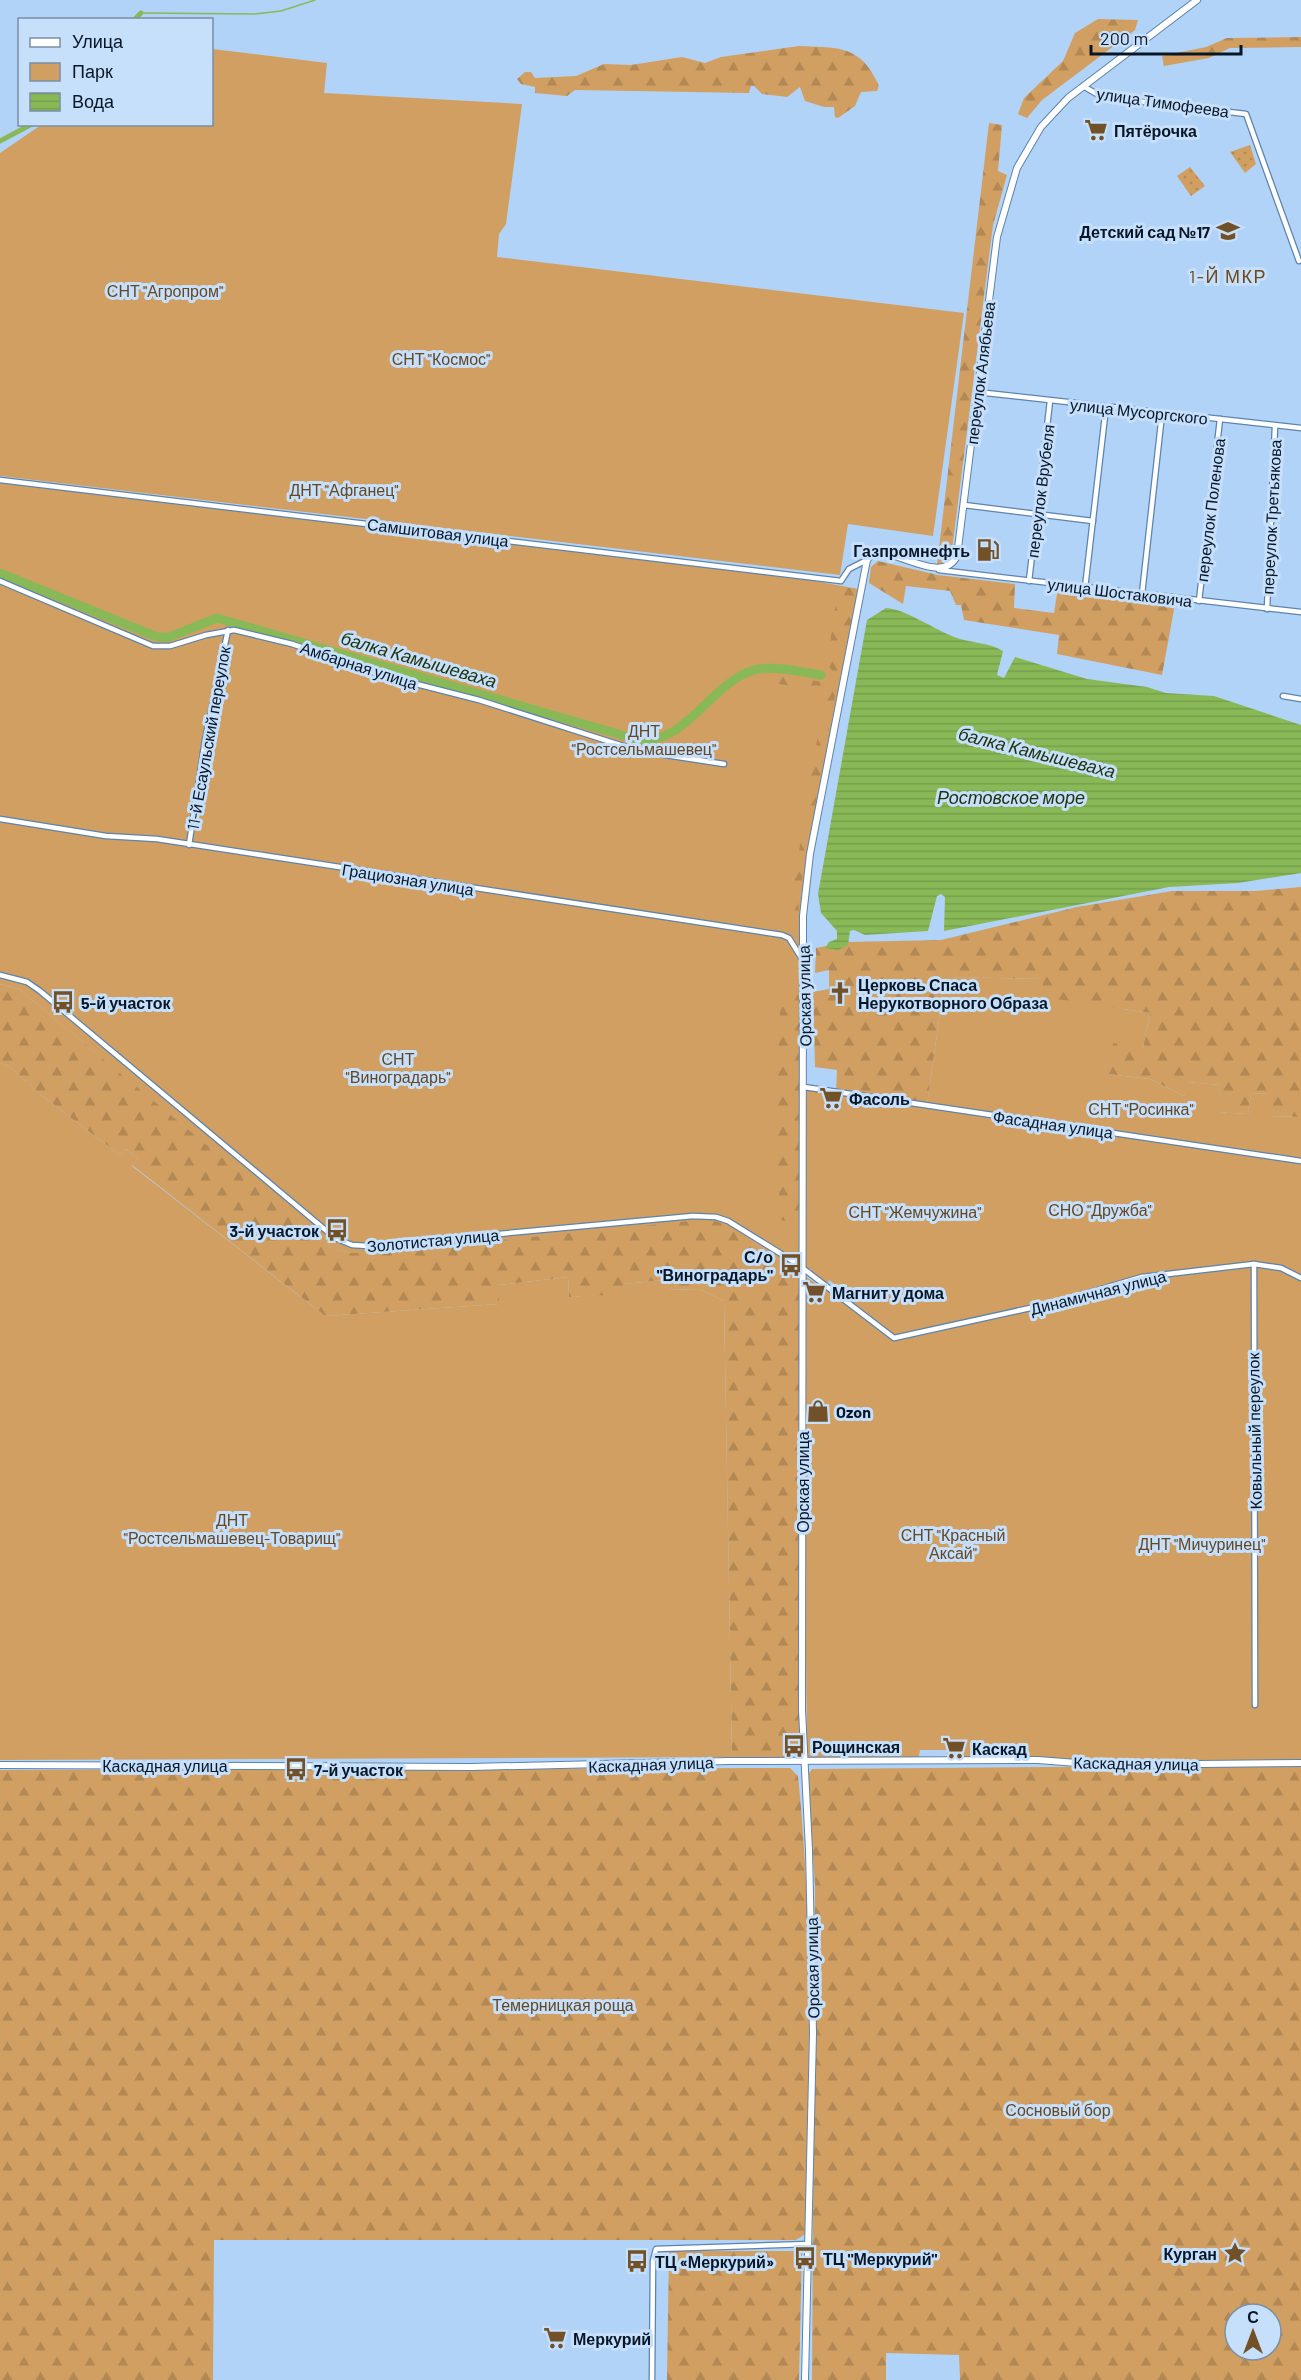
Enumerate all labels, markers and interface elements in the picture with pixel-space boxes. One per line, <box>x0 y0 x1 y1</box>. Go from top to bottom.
legend <box>18 18 213 126</box>
scale bar <box>1091 18 1241 56</box>
text: 200 m <box>1100 27 1148 49</box>
text: Улица <box>72 30 124 52</box>
text: Парк <box>72 60 113 82</box>
street label: улица Тимофеева <box>1096 83 1230 121</box>
text: Вода <box>72 90 115 112</box>
supermarket icon: Пятёрочка <box>1083 117 1109 143</box>
place label: Пятёрочка <box>1114 121 1197 140</box>
school or university icon: Детский сад №17 <box>1215 218 1241 244</box>
place label: Детский сад №17 <box>1080 222 1210 241</box>
district label: 1-Й МКР <box>1189 265 1267 287</box>
park label: СНТ "Агропром" <box>107 281 223 300</box>
street label: переулок Алябьева <box>962 300 998 445</box>
park label: СНТ "Космос" <box>392 349 490 368</box>
street label: улица Мусоргского <box>1069 394 1209 428</box>
street label: переулок Врубеля <box>1022 423 1058 559</box>
street label: переулок Поленова <box>1192 437 1228 583</box>
street label: переулок Третьякова <box>1257 439 1285 595</box>
park label: ДНТ "Афганец" <box>289 480 399 499</box>
street label: Самшитовая улица <box>366 514 510 550</box>
fuel station icon: Газпромнефть <box>975 537 1001 563</box>
place label: Газпромнефть <box>853 541 970 560</box>
street label: улица Шостаковича <box>1047 574 1193 610</box>
water label: балка Камышеваха <box>339 626 499 692</box>
street label: Амбарная улица <box>298 637 420 693</box>
street label: 11-й Есаульский переулок <box>182 644 234 832</box>
park label: ДНТ "Ростсельмашевец" <box>572 721 716 758</box>
water label: балка Камышеваха <box>956 722 1118 782</box>
water label: Ростовское море <box>937 786 1085 808</box>
street label: Грациозная улица <box>341 859 475 899</box>
street label: Орская улица <box>794 945 814 1047</box>
place label: Церковь Спаса Нерукотворного Образа <box>858 975 1048 1012</box>
church icon: Церковь Спаса Нерукотворного Образа <box>827 980 853 1006</box>
bus stop icon: 5-й участок <box>50 989 76 1015</box>
place label: 5-й участок <box>81 993 172 1012</box>
park label: СНТ "Виноградарь" <box>346 1049 450 1086</box>
supermarket icon: Фасоль <box>818 1085 844 1111</box>
place label: Фасоль <box>849 1089 910 1108</box>
park label: СНТ "Росинка" <box>1088 1099 1194 1118</box>
street label: Фасадная улица <box>992 1106 1114 1142</box>
park label: СНО "Дружба" <box>1048 1200 1152 1219</box>
park label: СНТ "Жемчужина" <box>849 1202 981 1221</box>
bus stop icon: 3-й участок <box>324 1217 350 1243</box>
place label: 3-й участок <box>229 1221 320 1240</box>
street label: Золотистая улица <box>366 1225 500 1255</box>
place label: С/о "Виноградарь" <box>657 1247 773 1284</box>
bus stop icon: С/о "Виноградарь" <box>778 1252 804 1278</box>
street label: Динамичная улица <box>1028 1266 1168 1318</box>
supermarket icon: Магнит у дома <box>801 1279 827 1305</box>
place label: Магнит у дома <box>832 1283 944 1302</box>
street label: Ковыльный переулок <box>1243 1352 1265 1509</box>
shop icon: Ozon <box>805 1398 831 1424</box>
place label: Ozon <box>836 1402 871 1421</box>
street label: Орская улица <box>793 1431 812 1533</box>
park label: ДНТ "Ростсельмашевец-Товарищ" <box>124 1510 340 1547</box>
park label: СНТ "Красный Аксай" <box>901 1525 1005 1562</box>
park label: ДНТ "Мичуринец" <box>1139 1534 1265 1553</box>
bus stop icon: Рощинская <box>781 1733 807 1759</box>
supermarket icon: Каскад <box>941 1735 967 1761</box>
place label: Рощинская <box>812 1737 900 1756</box>
place label: Каскад <box>972 1739 1027 1758</box>
street label: Каскадная улица <box>588 1752 714 1776</box>
street label: Каскадная улица <box>1073 1752 1199 1774</box>
street label: Каскадная улица <box>102 1756 228 1775</box>
bus stop icon: 7-й участок <box>283 1756 309 1782</box>
place label: 7-й участок <box>314 1760 404 1779</box>
street label: Орская улица <box>802 1917 822 2019</box>
park label: Темерницкая роща <box>492 1995 634 2014</box>
park label: Сосновый бор <box>1005 2100 1111 2119</box>
place icon: Курган <box>1222 2240 1248 2266</box>
place label: Курган <box>1164 2244 1217 2263</box>
bus stop icon: ТЦ "Меркурий" <box>792 2245 818 2271</box>
bus stop icon: ТЦ «Меркурий» <box>624 2248 650 2274</box>
place label: ТЦ "Меркурий" <box>823 2249 938 2268</box>
place label: ТЦ «Меркурий» <box>655 2252 774 2271</box>
north arrow <box>1223 2302 1283 2362</box>
text: С <box>1247 2307 1259 2326</box>
supermarket icon: Меркурий <box>542 2325 568 2351</box>
place label: Меркурий <box>573 2329 651 2348</box>

